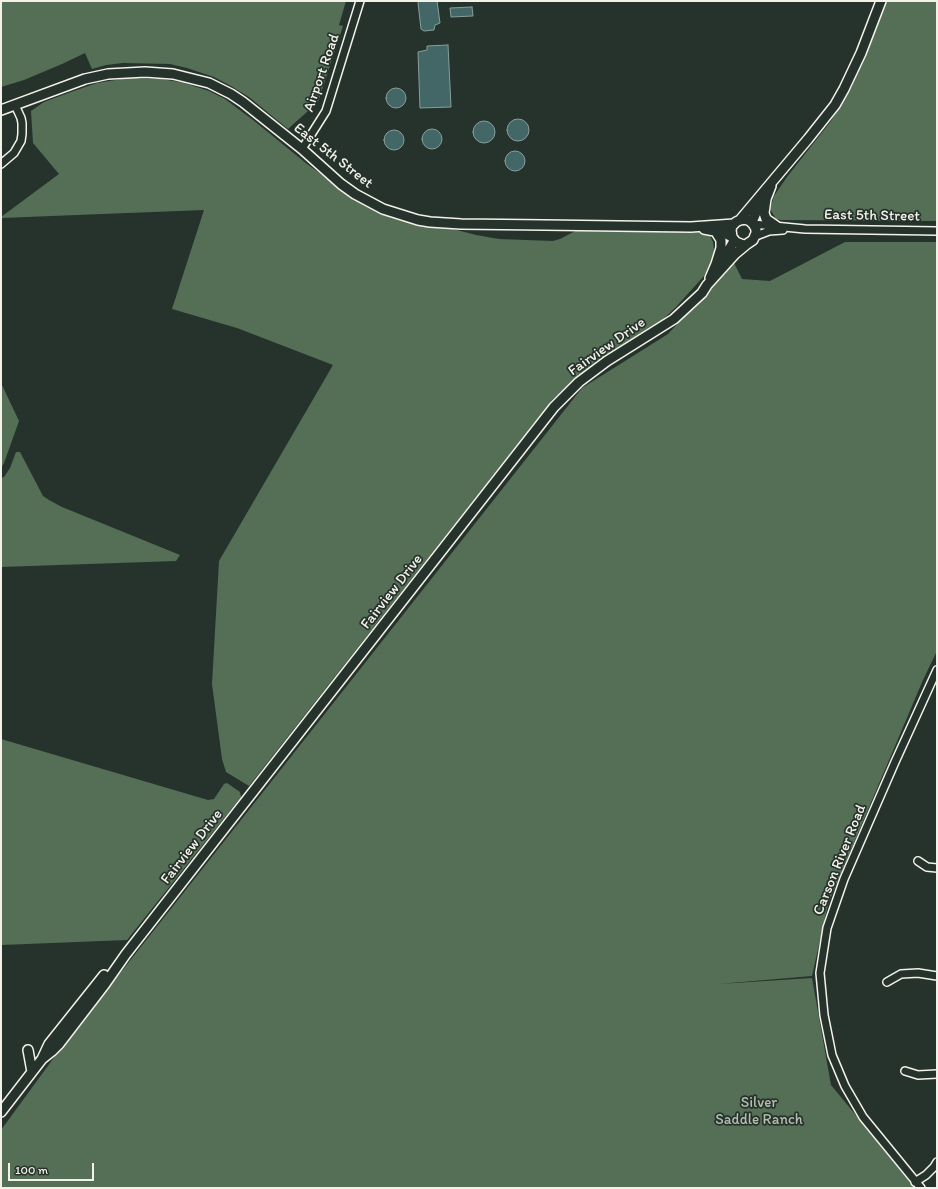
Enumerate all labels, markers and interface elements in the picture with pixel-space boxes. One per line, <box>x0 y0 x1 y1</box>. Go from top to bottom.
street label: Airport Road <box>300 31 344 115</box>
street label: East 5th Street <box>290 119 376 193</box>
street label: East 5th Street <box>824 206 920 226</box>
street label: Fairview Drive <box>565 314 649 380</box>
street label: Fairview Drive <box>357 551 427 633</box>
street label: Carson River Road <box>810 802 870 918</box>
street label: Fairview Drive <box>157 806 227 888</box>
park label: Silver Saddle Ranch <box>715 1094 803 1129</box>
scale bar <box>10 1155 96 1181</box>
text: 100 m <box>15 1163 48 1177</box>

